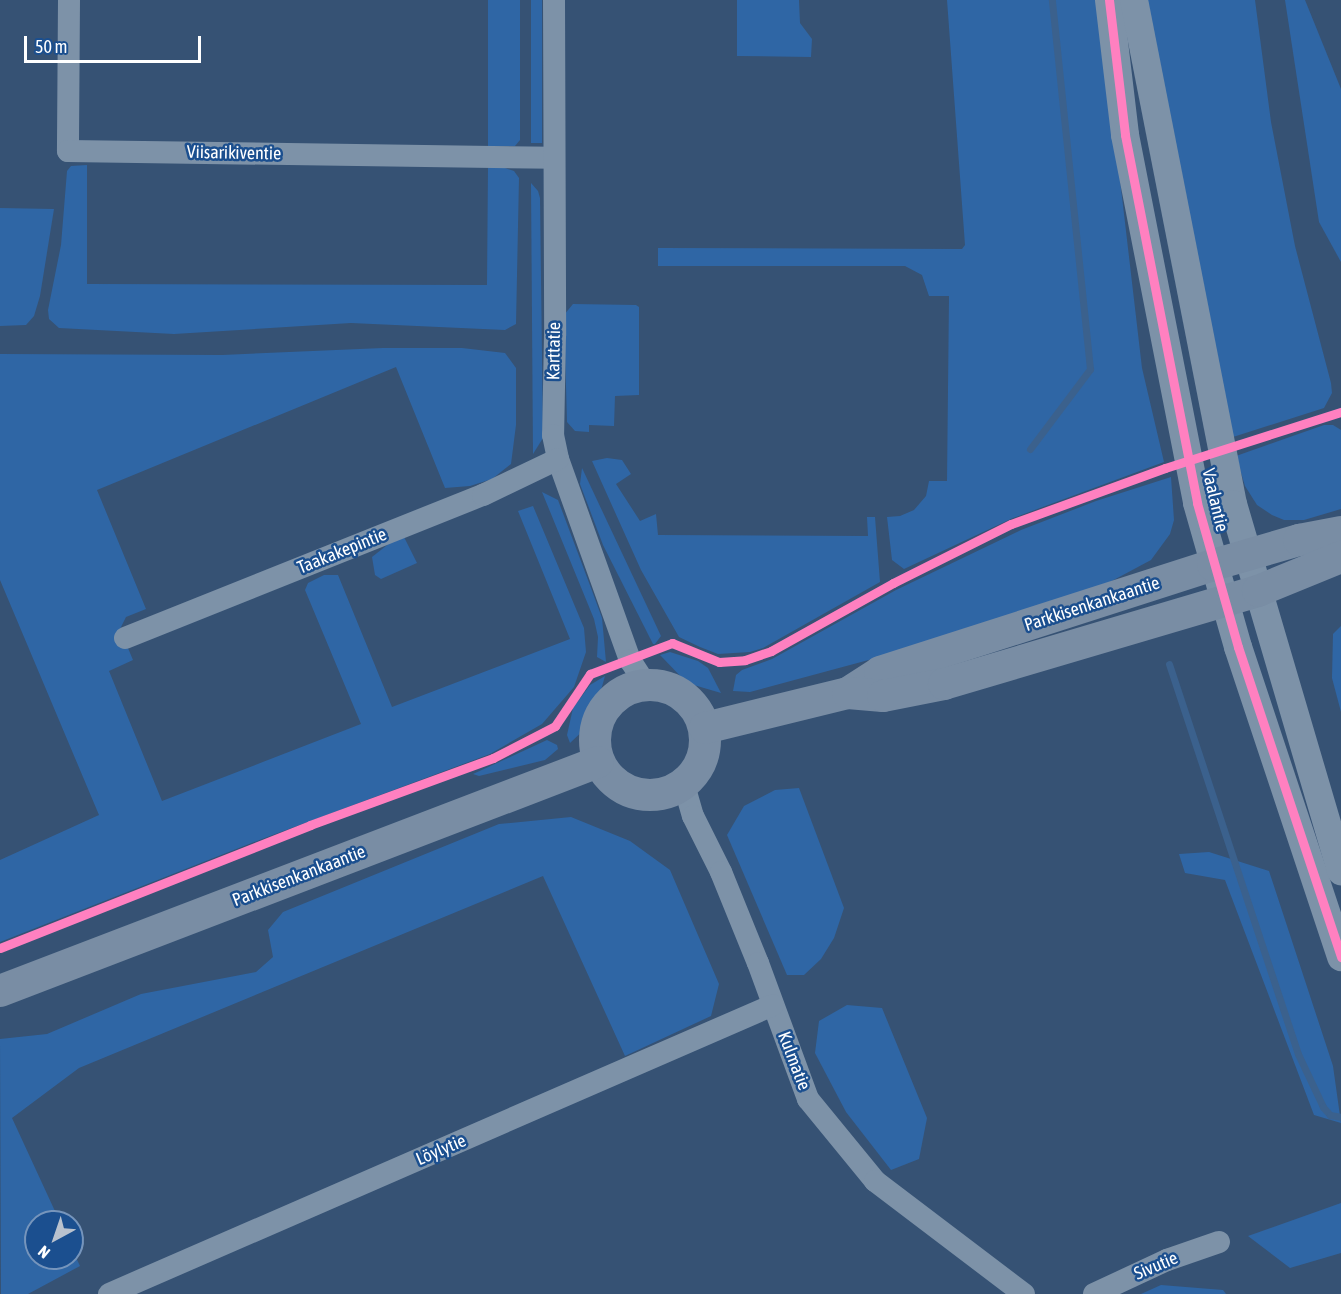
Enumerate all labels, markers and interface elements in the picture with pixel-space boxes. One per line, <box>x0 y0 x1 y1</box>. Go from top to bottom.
scale bar <box>27 24 204 62</box>
text: 50 m <box>35 36 67 57</box>
street label: Viisarikiventie <box>187 141 281 165</box>
street label: Karttatie <box>543 322 565 380</box>
street label: Vaalantie <box>1197 466 1233 534</box>
street label: Taakakepintie <box>294 523 390 579</box>
street label: Parkkisenkankaantie <box>1022 572 1162 636</box>
street label: Parkkisenkankaantie <box>229 841 369 911</box>
street label: Kulmatie <box>773 1029 815 1093</box>
street label: Löylytie <box>413 1130 469 1170</box>
north arrow <box>24 1210 84 1270</box>
text: N <box>34 1242 53 1262</box>
street label: Sivutie <box>1131 1247 1181 1285</box>

